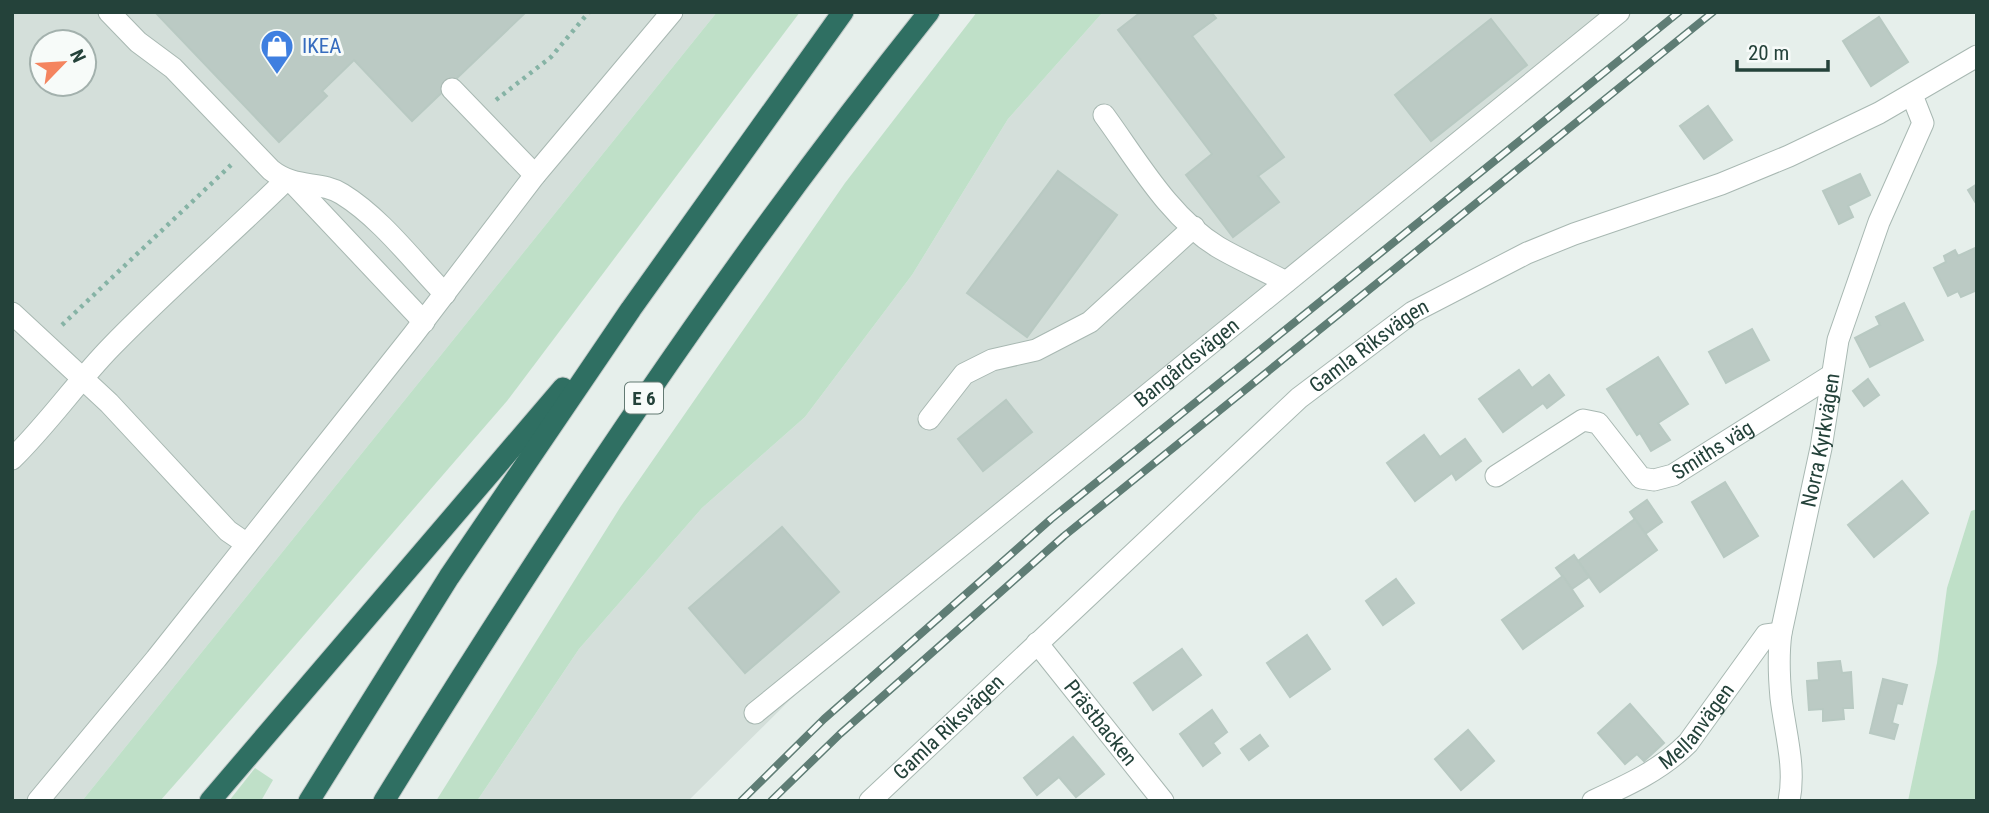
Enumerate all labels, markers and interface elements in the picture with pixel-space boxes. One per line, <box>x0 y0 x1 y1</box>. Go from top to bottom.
shop icon: IKEA <box>258 27 296 76</box>
north arrow <box>28 28 98 98</box>
scale bar <box>1737 28 1828 72</box>
place label: IKEA <box>302 34 341 58</box>
text: 20 m <box>1748 41 1789 65</box>
text: N <box>65 46 91 66</box>
street label: Gamla Riksvägen <box>1305 294 1433 398</box>
street label: Bangårdsvägen <box>1130 313 1244 412</box>
street label: Norra Kyrkvägen <box>1797 371 1845 509</box>
road number: E 6 <box>625 382 663 414</box>
street label: Smiths väg <box>1667 416 1758 485</box>
street label: Gamla Riksvägen <box>889 670 1009 785</box>
street label: Prästbacken <box>1059 675 1142 770</box>
street label: Mellanvägen <box>1654 679 1739 775</box>

